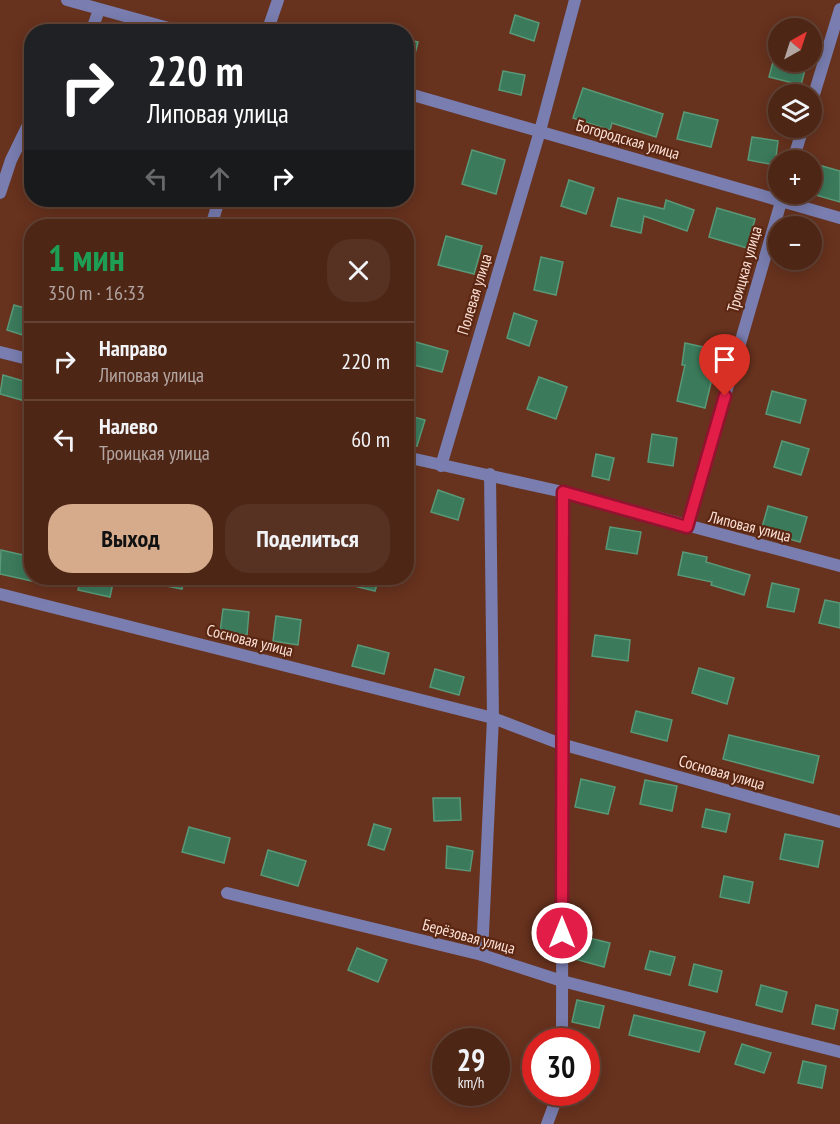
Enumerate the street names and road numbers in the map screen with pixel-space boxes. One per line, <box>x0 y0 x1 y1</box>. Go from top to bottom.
street label: Богородская улица <box>574 115 682 163</box>
street label: Троицкая улица <box>722 224 766 314</box>
street label: Полевая улица <box>452 251 496 337</box>
street label: Липовая улица <box>706 506 793 546</box>
street label: Сосновая улица <box>205 620 295 660</box>
street label: Сосновая улица <box>677 750 767 794</box>
street label: Берёзовая улица <box>421 914 517 958</box>

